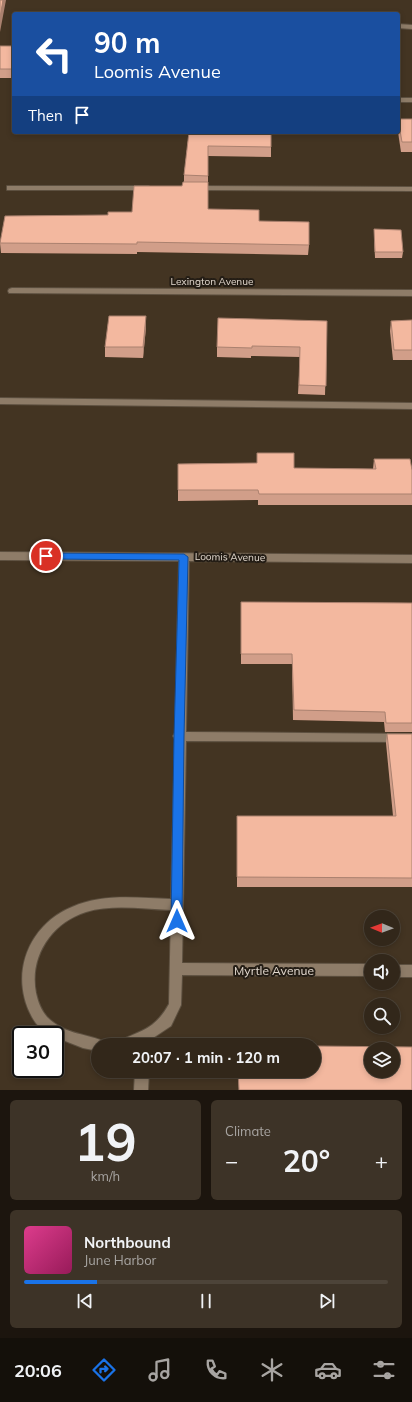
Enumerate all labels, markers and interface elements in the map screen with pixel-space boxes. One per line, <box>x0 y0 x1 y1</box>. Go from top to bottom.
text: 90 m <box>94 25 160 60</box>
icon: left <box>28 28 80 80</box>
text: Loomis Avenue <box>94 60 221 83</box>
icon: arrive <box>71 104 93 126</box>
text: Then <box>28 106 63 125</box>
street label: Lexington Avenue <box>171 275 253 288</box>
pin <box>29 539 63 573</box>
icon: arrive <box>35 545 57 567</box>
street label: Loomis Avenue <box>195 550 265 564</box>
position arrow <box>156 900 198 942</box>
north arrow <box>364 910 400 946</box>
map controls <box>364 910 400 1078</box>
button: sound <box>364 954 400 990</box>
street label: Myrtle Avenue <box>234 963 314 978</box>
button: search <box>364 998 400 1034</box>
speed limit sign: 30 <box>12 1026 64 1078</box>
button: layers <box>364 1042 400 1078</box>
text: 20:07 · 1 min · 120 m <box>132 1048 280 1067</box>
text: 19 <box>74 1109 137 1174</box>
text: Climate <box>225 1123 271 1139</box>
text: 20° <box>283 1142 330 1180</box>
text: − <box>225 1147 238 1175</box>
text: + <box>375 1147 388 1175</box>
text: km/h <box>91 1168 120 1184</box>
text: Northbound <box>84 1233 171 1252</box>
text: June Harbor <box>84 1252 156 1268</box>
icon: previous <box>74 1290 96 1312</box>
icon: pause <box>195 1290 217 1312</box>
icon: next <box>316 1290 338 1312</box>
icon: directions <box>90 1356 118 1384</box>
icon: music <box>146 1356 174 1384</box>
icon: phone <box>202 1356 230 1384</box>
icon: climate <box>258 1356 286 1384</box>
icon: car <box>314 1356 342 1384</box>
icon: filters <box>370 1356 398 1384</box>
text: 20:06 <box>14 1359 62 1382</box>

